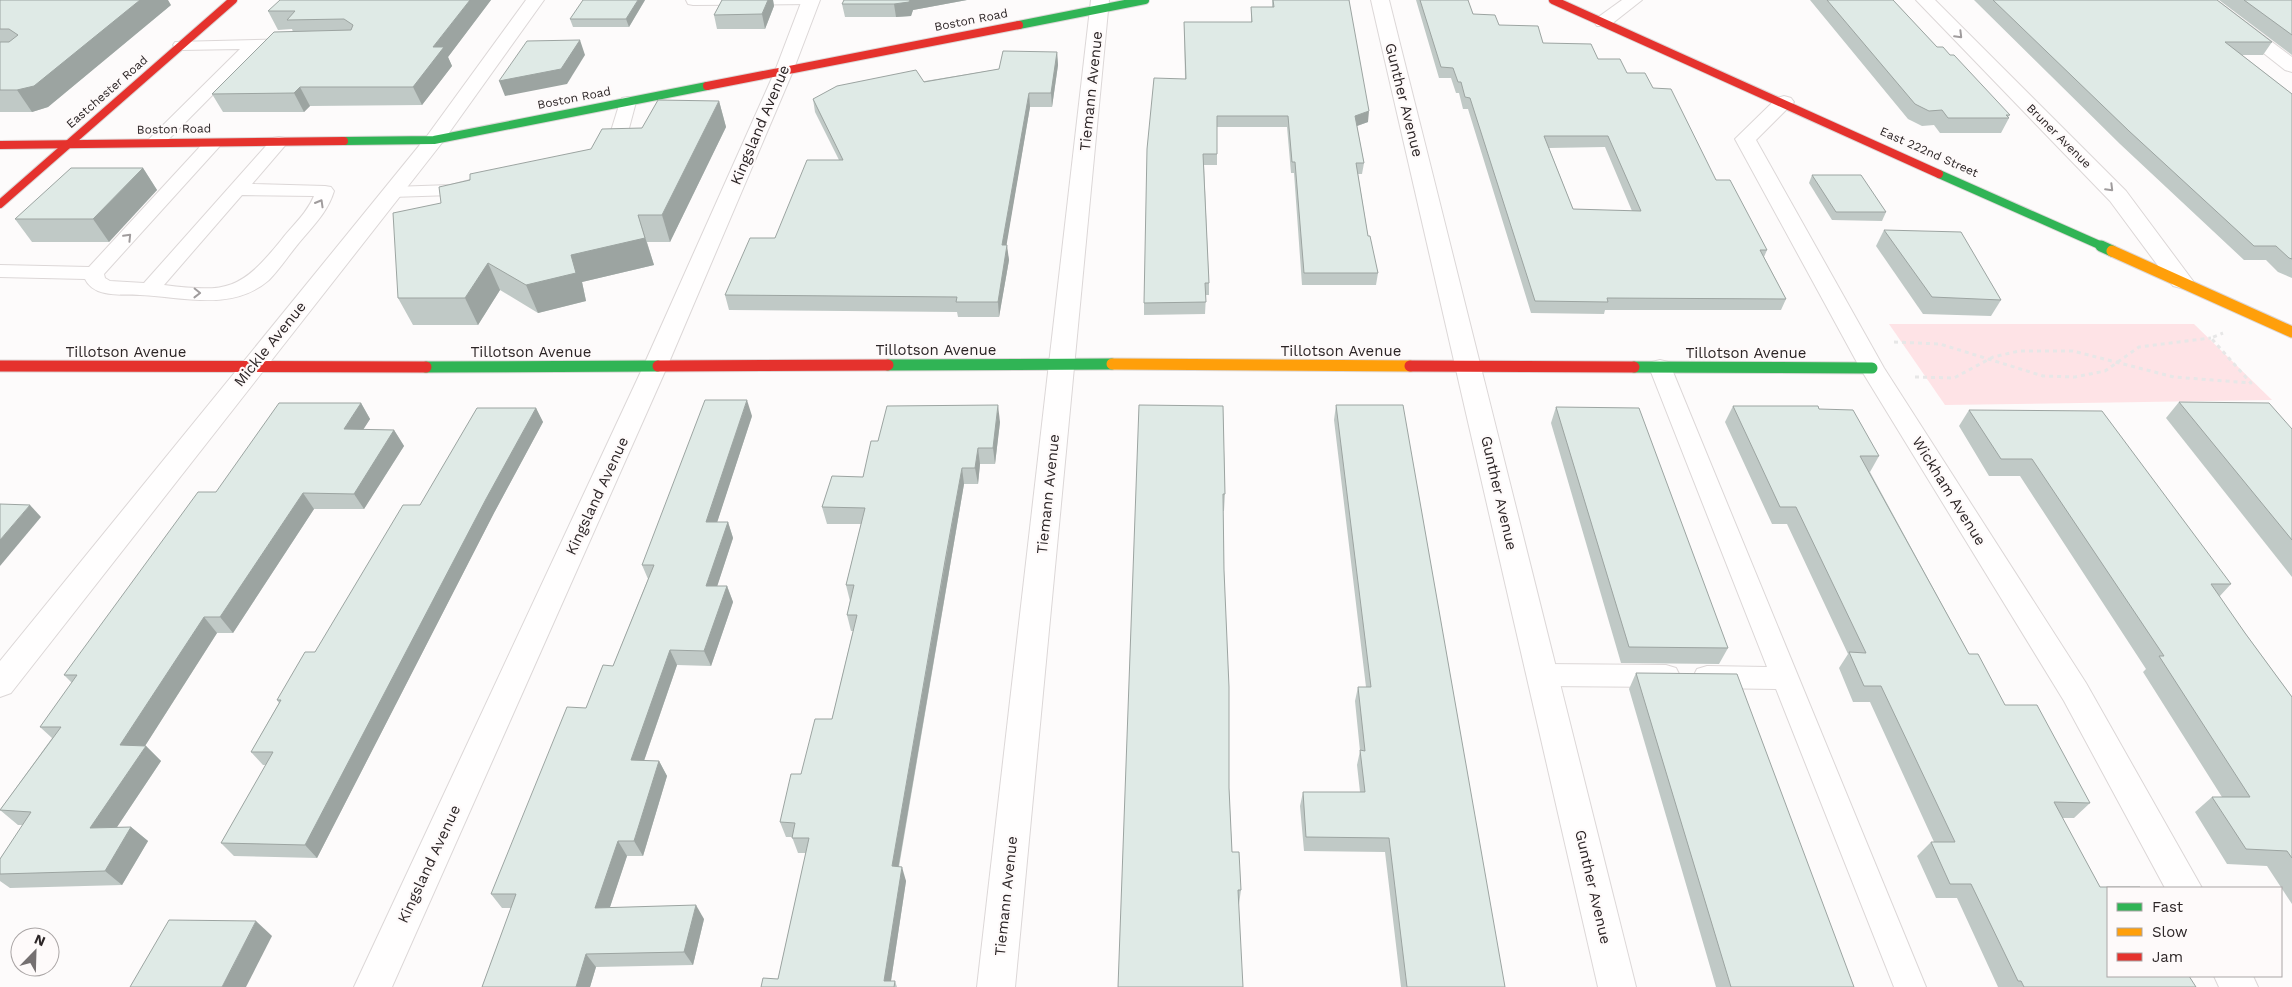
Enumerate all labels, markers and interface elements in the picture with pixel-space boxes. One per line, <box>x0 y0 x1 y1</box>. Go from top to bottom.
street label: Boston Road <box>933 6 1009 34</box>
one-way arrow <box>1953 29 1962 38</box>
street label: Tiemann Avenue <box>1076 30 1106 152</box>
street label: Gunther Avenue <box>1381 41 1427 159</box>
street label: Eastchester Road <box>63 53 151 131</box>
street label: Kingsland Avenue <box>727 62 793 188</box>
street label: Boston Road <box>536 84 612 112</box>
street label: Bruner Avenue <box>2024 101 2094 171</box>
street label: Boston Road <box>137 121 211 137</box>
street label: East 222nd Street <box>1878 124 1980 180</box>
one-way arrow <box>2104 182 2113 191</box>
one-way arrow <box>313 200 323 209</box>
one-way arrow <box>122 234 131 243</box>
one-way arrow <box>194 288 202 299</box>
street label: Mickle Avenue <box>230 298 310 390</box>
street label: Tillotson Avenue <box>876 341 996 359</box>
street label: Tillotson Avenue <box>1281 342 1401 360</box>
street label: Tillotson Avenue <box>66 343 186 361</box>
street label: Tillotson Avenue <box>471 343 591 361</box>
street label: Tillotson Avenue <box>1686 344 1806 362</box>
street label: Tiemann Avenue <box>1033 433 1063 555</box>
street label: Wickham Avenue <box>1908 433 1990 549</box>
street label: Kingsland Avenue <box>562 434 632 558</box>
street label: Gunther Avenue <box>1477 434 1521 552</box>
street label: Kingsland Avenue <box>394 802 464 926</box>
street label: Gunther Avenue <box>1571 828 1615 946</box>
street label: Tiemann Avenue <box>991 835 1021 957</box>
legend <box>2107 887 2282 977</box>
text: Fast <box>2152 898 2184 916</box>
text: Slow <box>2152 923 2188 941</box>
north arrow <box>10 927 60 977</box>
text: N <box>32 931 48 949</box>
text: Jam <box>2152 948 2183 966</box>

